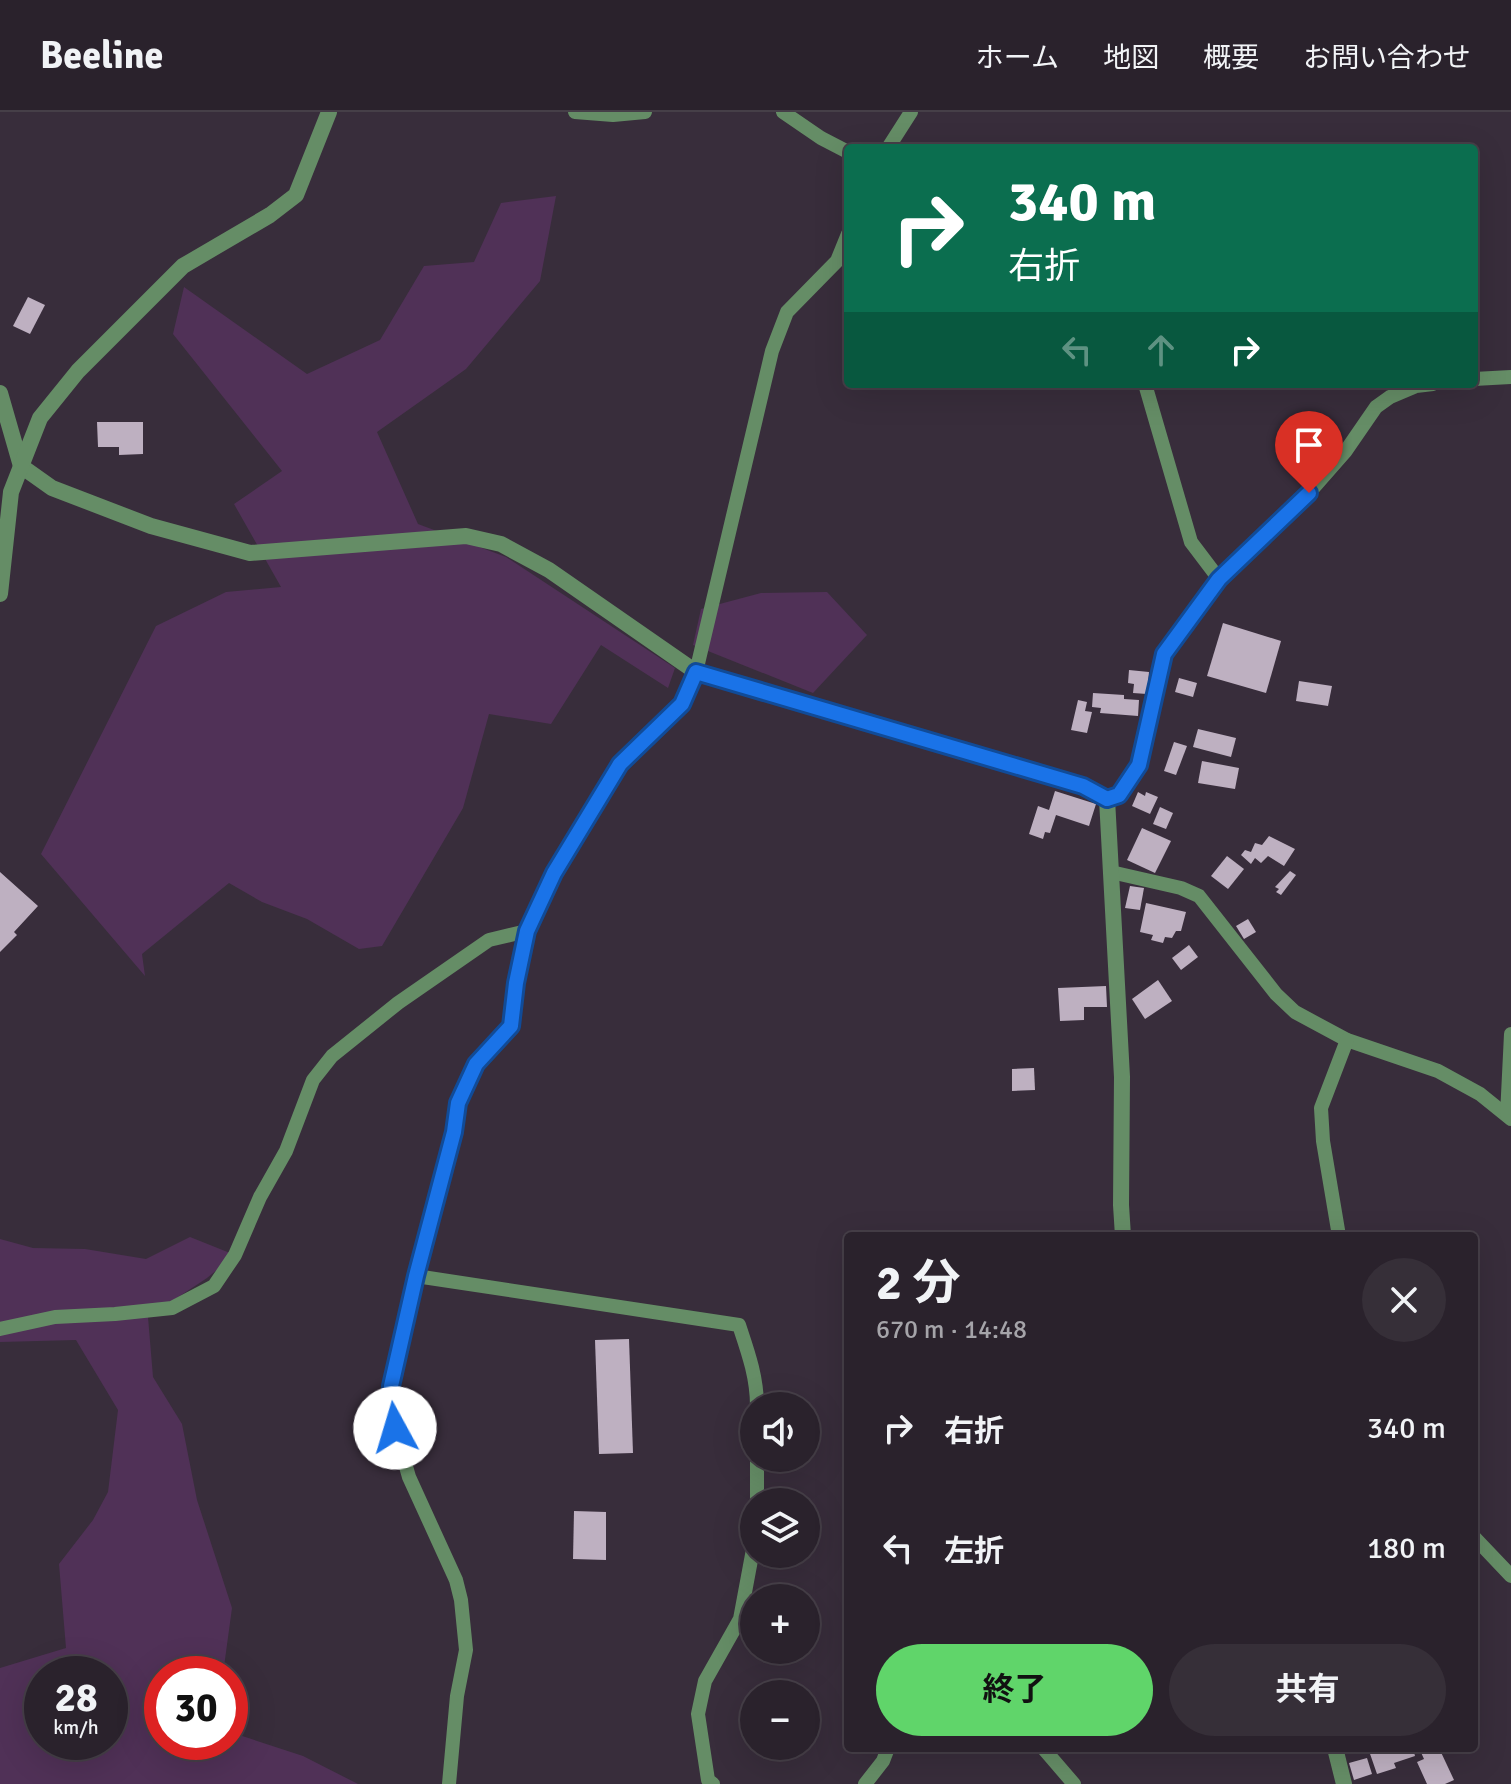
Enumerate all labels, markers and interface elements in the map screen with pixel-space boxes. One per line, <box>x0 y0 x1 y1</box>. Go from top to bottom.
text: Beeline <box>40 32 163 79</box>
text: ホーム <box>976 41 1059 75</box>
text: 地図 <box>1103 41 1159 75</box>
text: 概要 <box>1203 41 1259 75</box>
text: お問い合わせ <box>1303 41 1471 75</box>
text: 340 m <box>1008 167 1156 236</box>
icon: right <box>876 176 980 280</box>
text: 右折 <box>1008 244 1080 289</box>
icon: left <box>1055 328 1099 372</box>
icon: ahead <box>1139 328 1183 372</box>
icon: right <box>1223 328 1267 372</box>
pin <box>1275 411 1343 493</box>
icon: arrive <box>1287 423 1331 467</box>
text: 2 分 <box>876 1254 960 1313</box>
button: close <box>1362 1258 1446 1342</box>
text: 670 m · 14:48 <box>876 1314 1027 1346</box>
position arrow <box>353 1386 437 1470</box>
map controls <box>740 1392 820 1760</box>
button: sound <box>740 1392 820 1472</box>
icon: right <box>876 1406 920 1450</box>
text: 340 m <box>1367 1410 1446 1447</box>
text: 右折 <box>944 1413 1004 1450</box>
button: layers <box>740 1488 820 1568</box>
icon: left <box>876 1526 920 1570</box>
text: 180 m <box>1367 1530 1446 1567</box>
text: 左折 <box>944 1533 1004 1570</box>
button: + <box>740 1584 820 1664</box>
button: 終了 <box>876 1644 1153 1736</box>
button: 共有 <box>1169 1644 1446 1736</box>
speed limit sign: 30 <box>144 1656 248 1760</box>
text: 28 <box>54 1673 98 1723</box>
button: − <box>740 1680 820 1760</box>
text: km/h <box>53 1715 99 1740</box>

